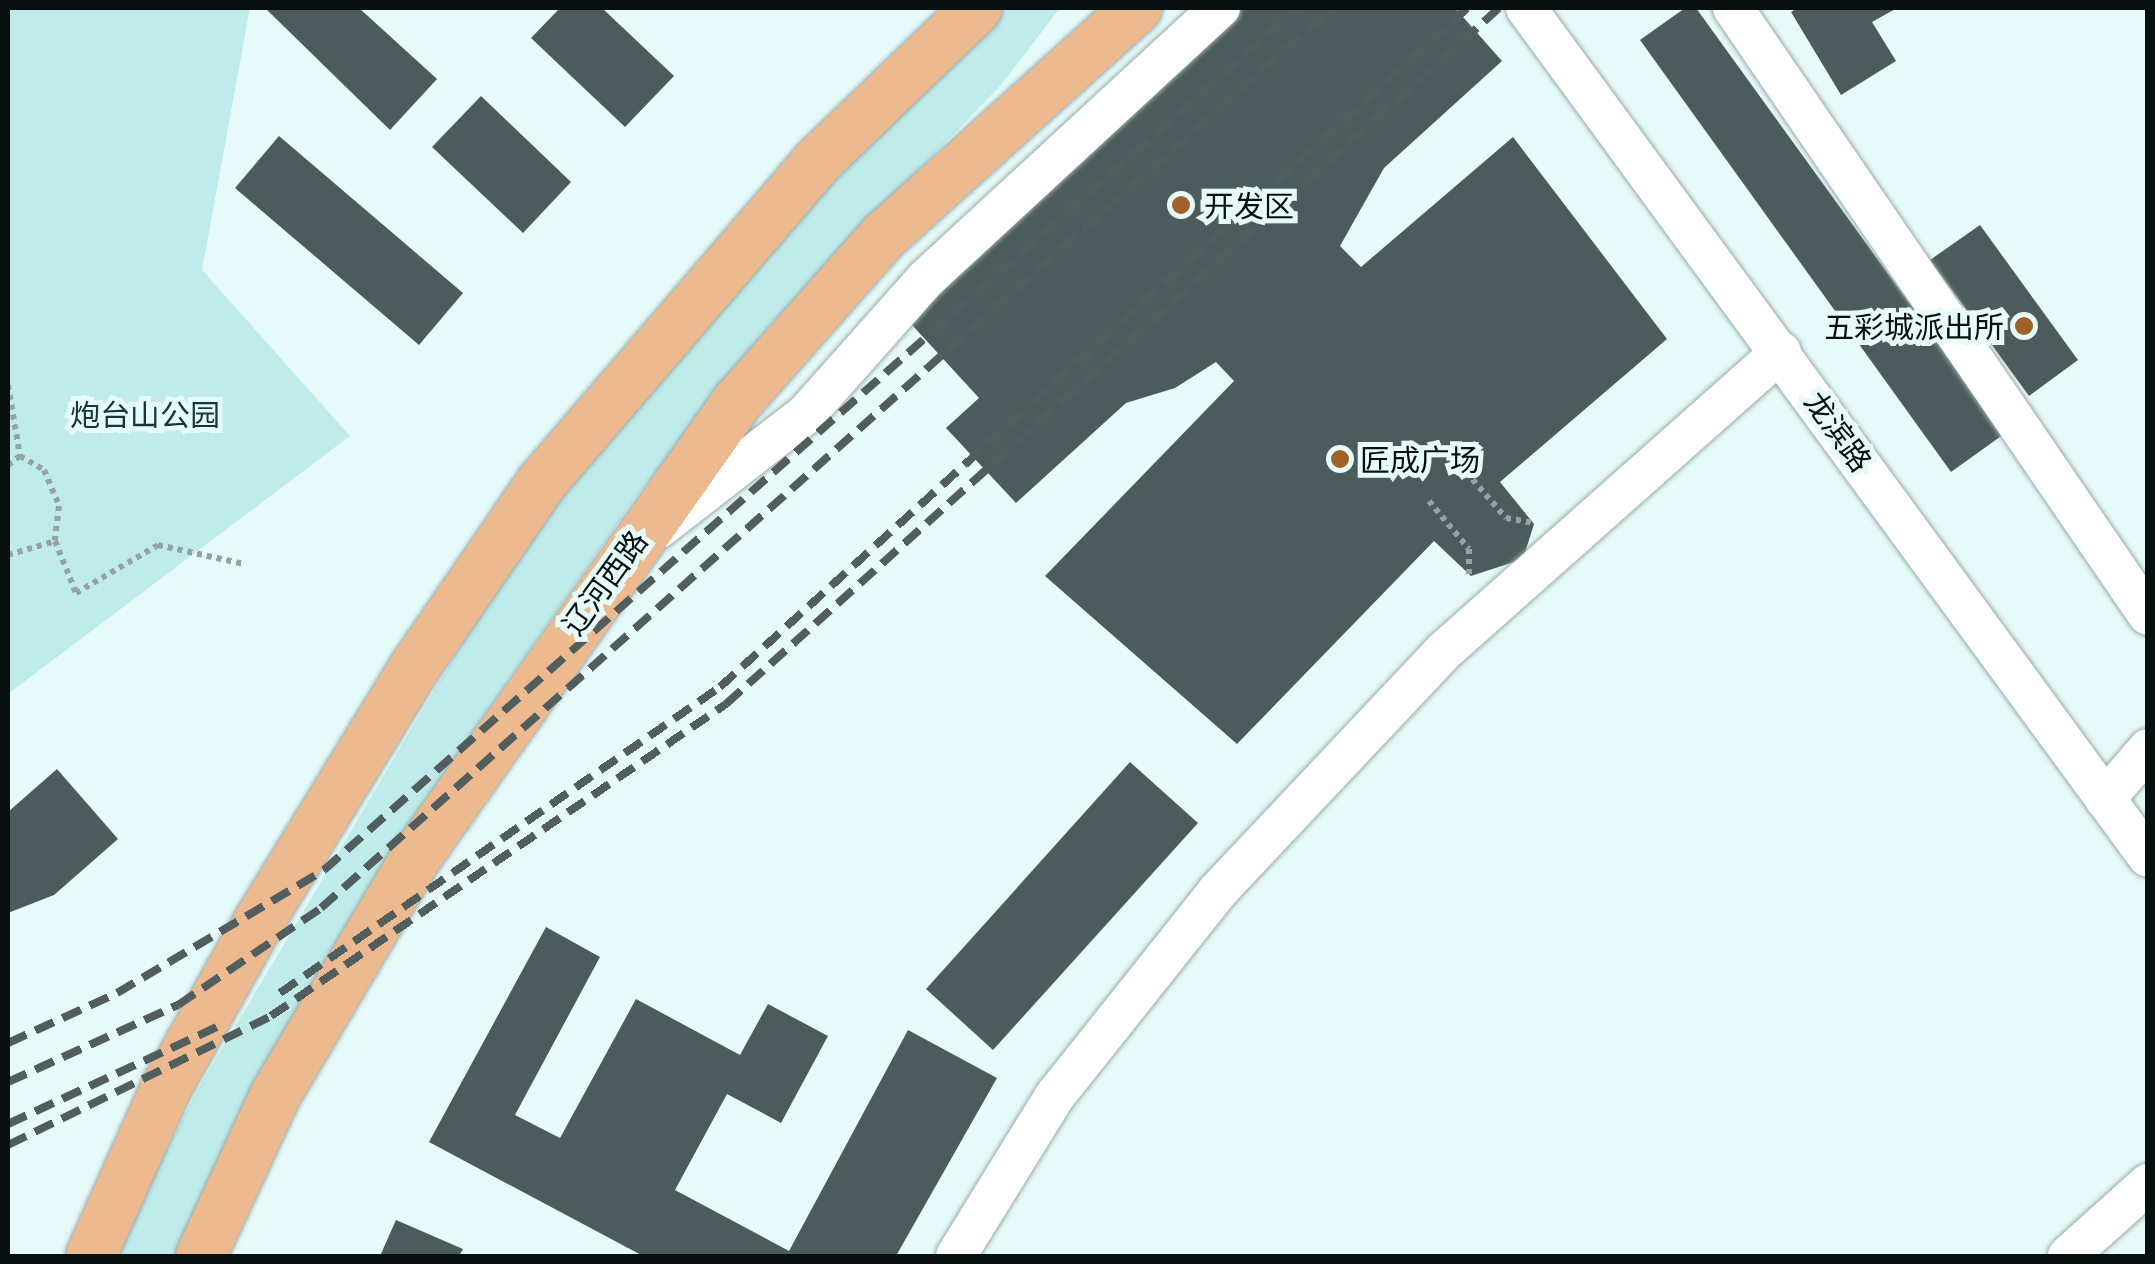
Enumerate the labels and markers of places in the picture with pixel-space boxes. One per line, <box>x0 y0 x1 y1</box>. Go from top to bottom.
place label: 开发区 <box>1204 187 1294 223</box>
marker: 开发区 <box>1168 192 1194 218</box>
place label: 五彩城派出所 <box>1824 308 2004 344</box>
marker: 五彩城派出所 <box>2013 315 2035 337</box>
place label: 匠成广场 <box>1360 441 1480 477</box>
marker: 匠成广场 <box>1329 448 1351 470</box>

